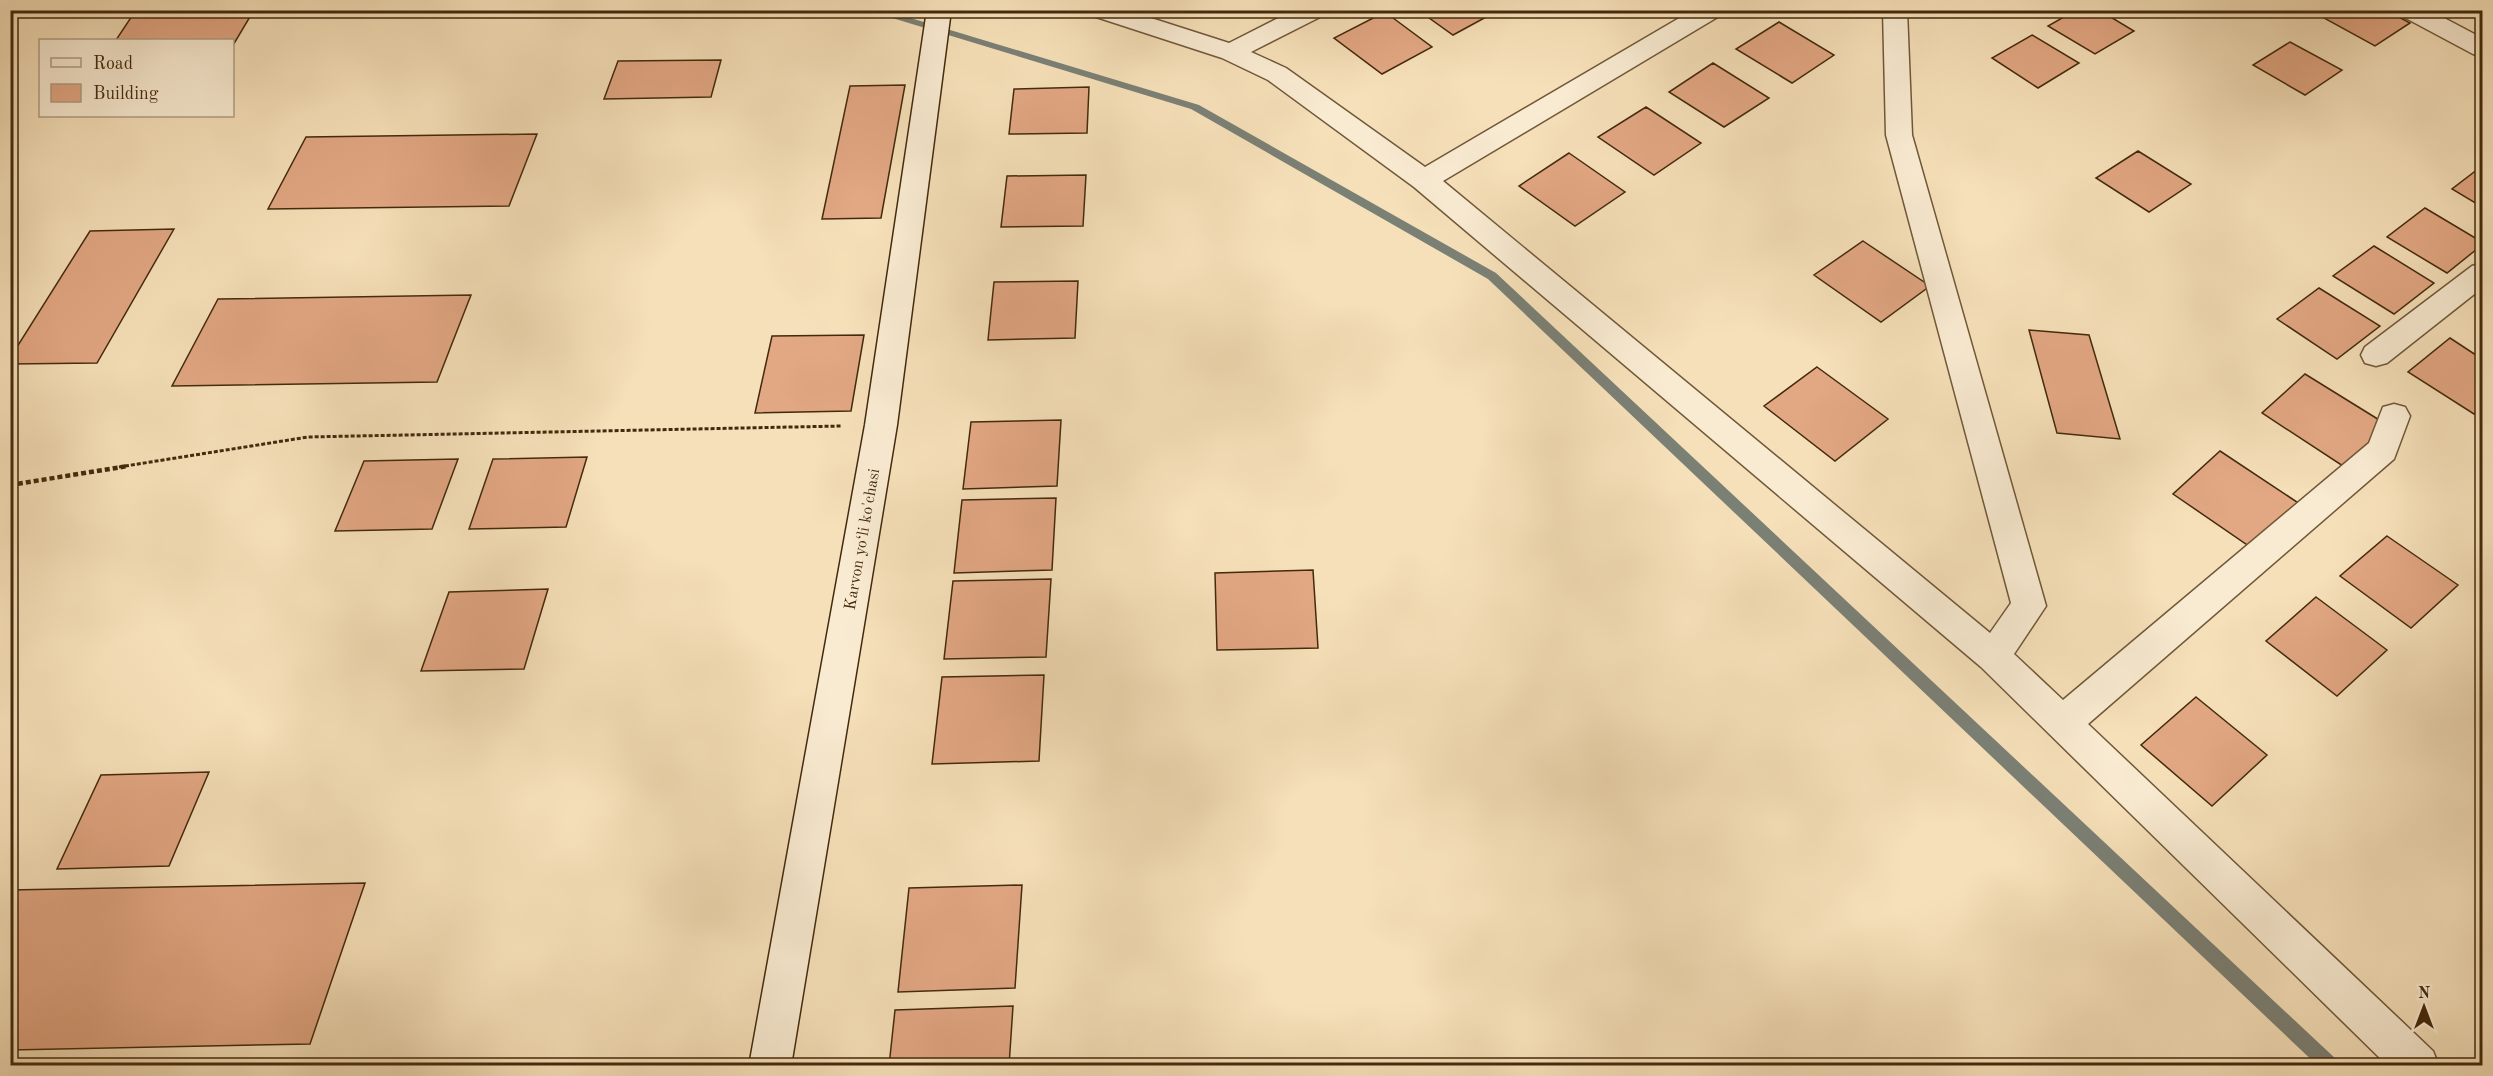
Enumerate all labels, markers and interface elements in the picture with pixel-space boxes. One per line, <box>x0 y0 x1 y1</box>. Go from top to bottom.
legend <box>39 39 234 117</box>
text: Road <box>93 55 133 73</box>
text: Building <box>93 85 159 103</box>
street label: Karvon yo‘li ko'chasi <box>842 467 883 611</box>
north arrow <box>2394 977 2454 1037</box>
text: N <box>2418 986 2431 1002</box>

